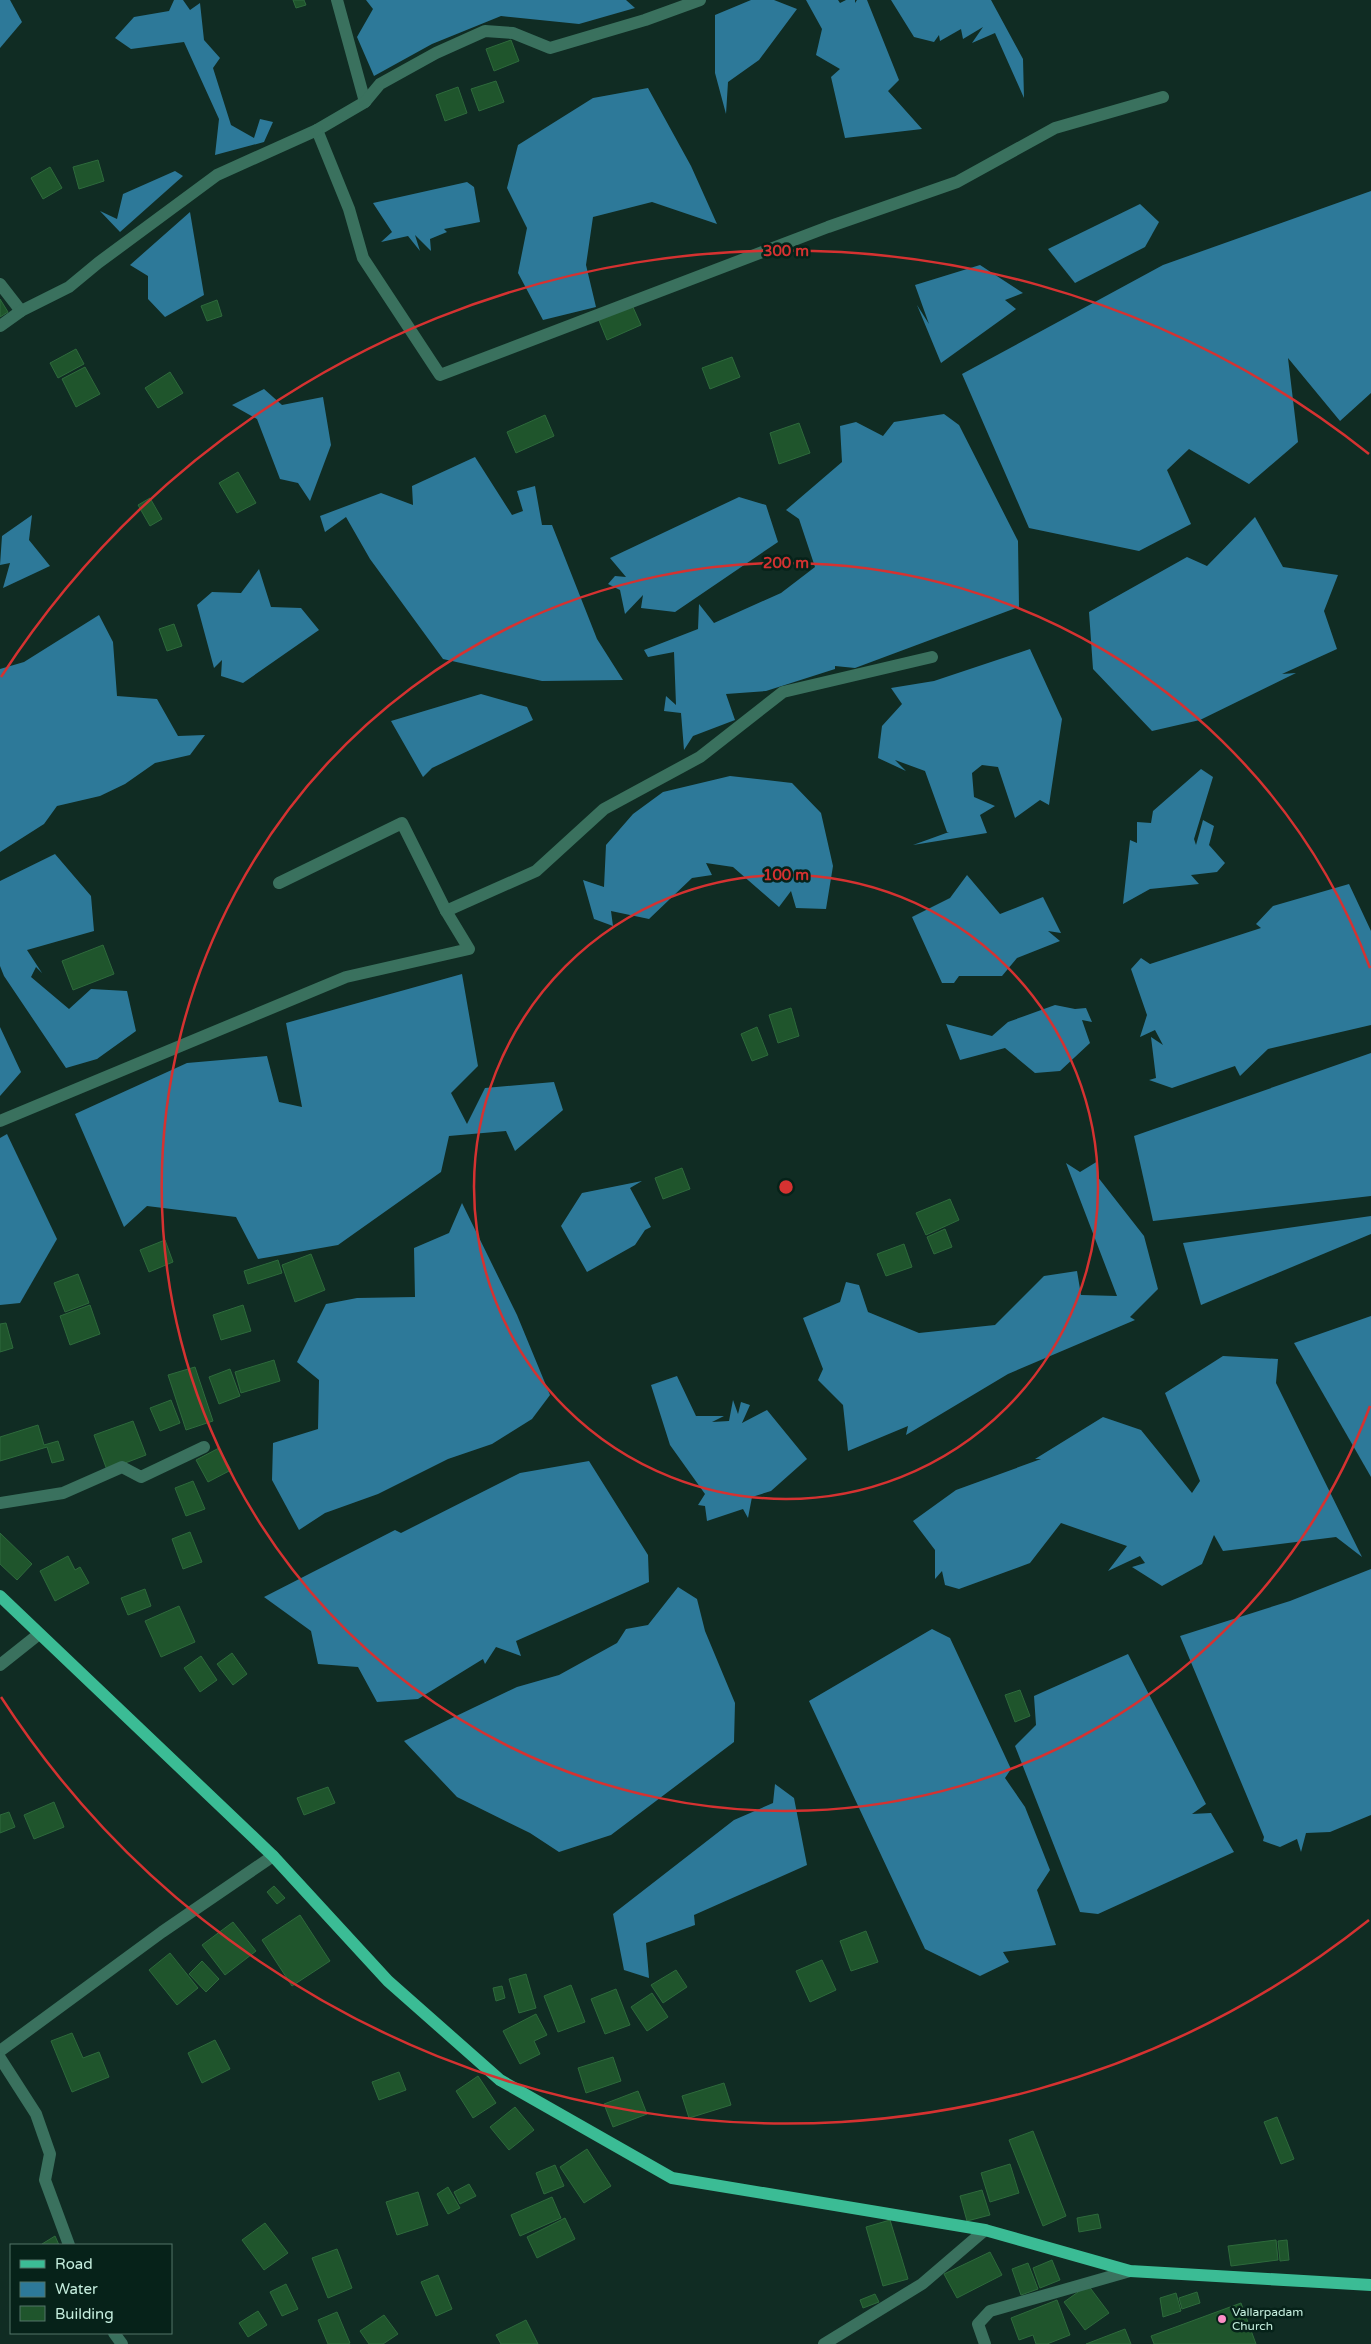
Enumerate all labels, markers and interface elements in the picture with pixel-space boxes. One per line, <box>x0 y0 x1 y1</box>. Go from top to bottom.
text: 300 m <box>763 242 809 260</box>
text: 200 m <box>763 554 809 572</box>
text: 100 m <box>763 866 809 884</box>
centre of rings <box>777 1178 795 1196</box>
legend <box>10 2244 172 2334</box>
text: Road <box>55 2255 93 2273</box>
text: Water <box>55 2280 98 2298</box>
text: Building <box>55 2305 114 2323</box>
place label: Vallarpadam Church <box>1232 2305 1303 2333</box>
marker: Vallarpadam Church <box>1216 2313 1228 2325</box>

